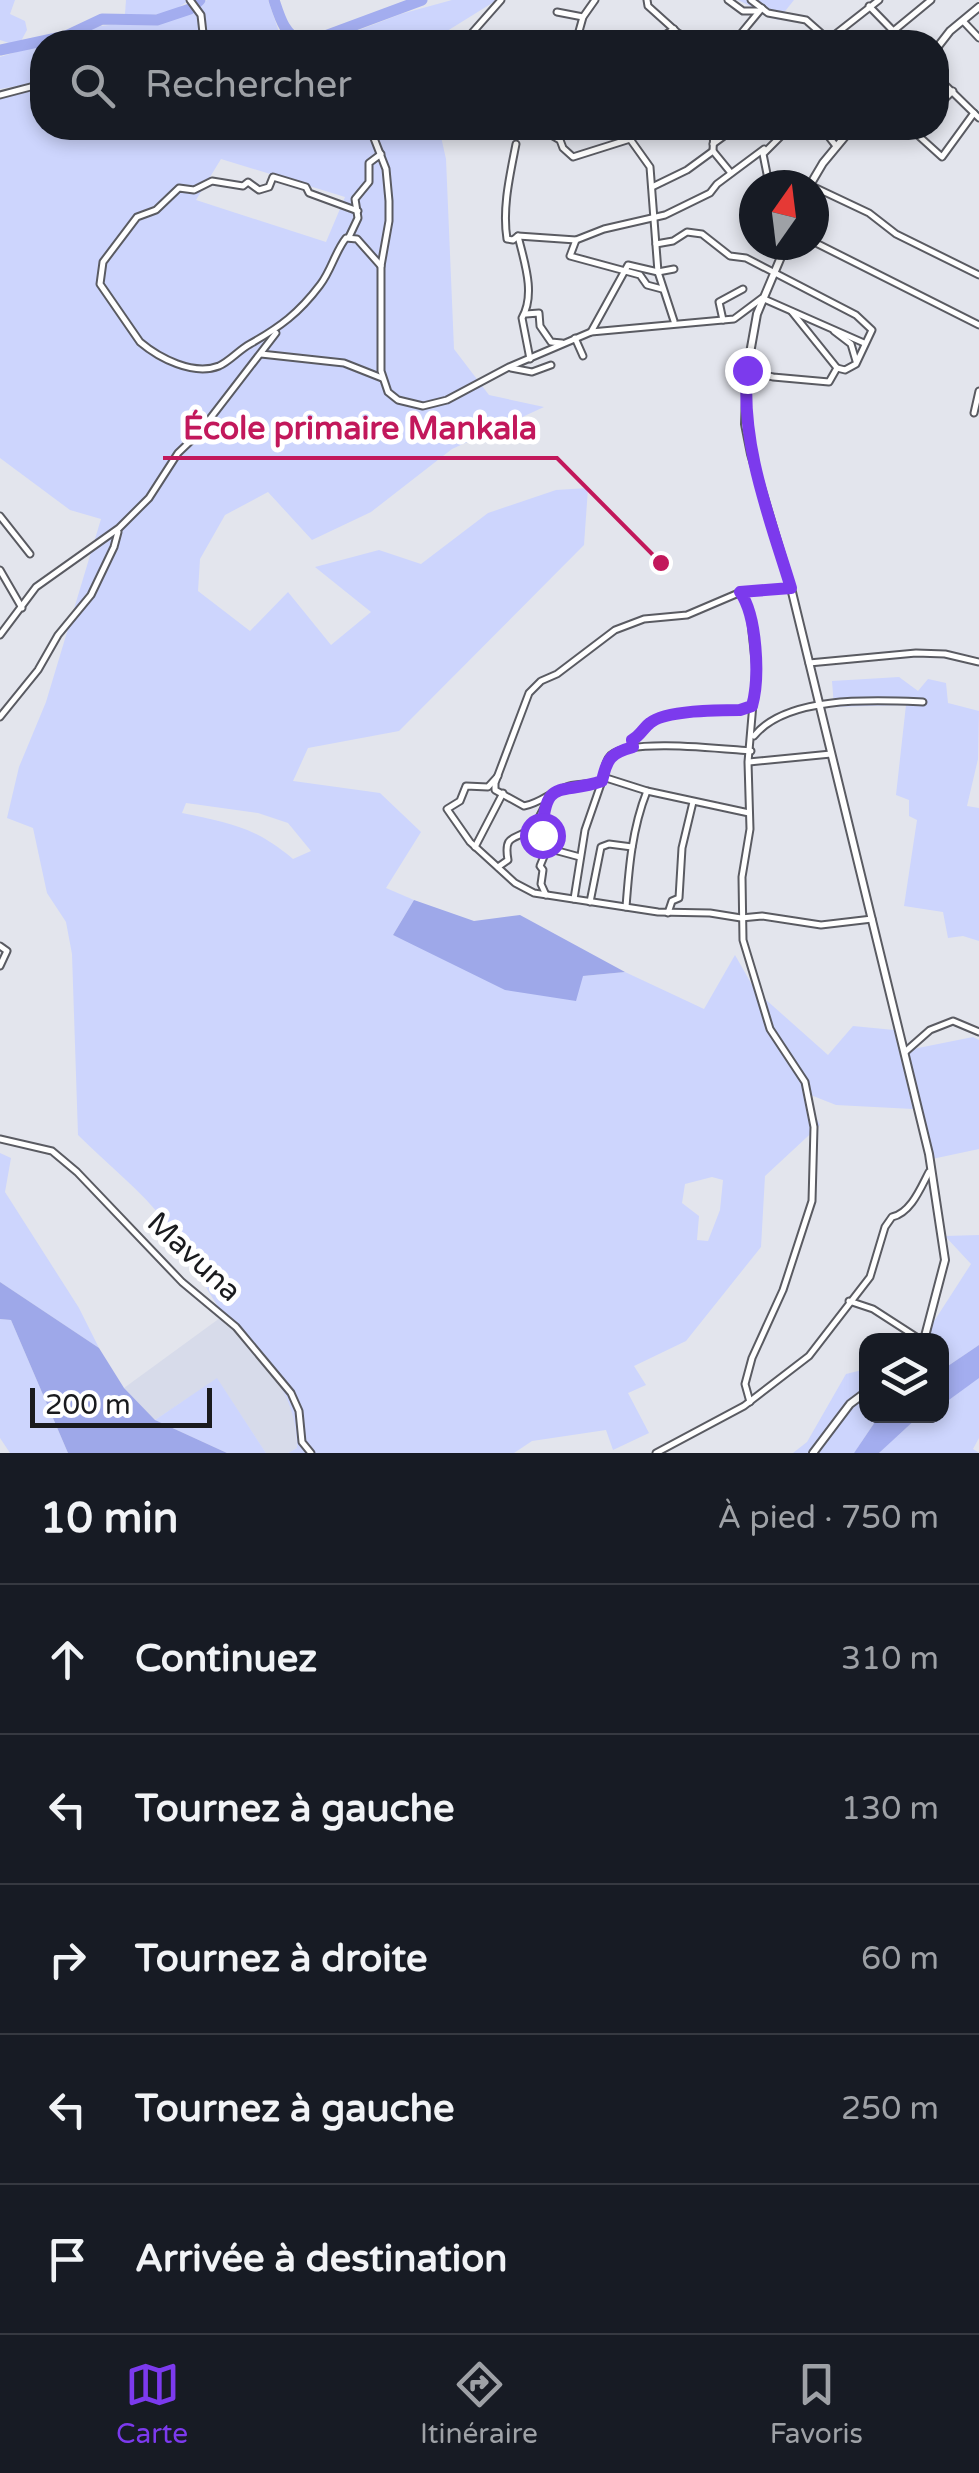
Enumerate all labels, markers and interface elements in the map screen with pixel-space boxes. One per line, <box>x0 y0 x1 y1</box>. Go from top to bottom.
search box <box>30 30 949 140</box>
icon: search <box>65 58 120 113</box>
text: Rechercher <box>145 62 352 108</box>
north arrow <box>739 170 829 260</box>
route end <box>725 348 771 394</box>
callout: École primaire Mankala <box>163 396 557 458</box>
text: École primaire Mankala <box>183 409 537 448</box>
route start <box>520 813 566 859</box>
street label: Mavuna <box>139 1204 249 1310</box>
map controls <box>859 1333 949 1423</box>
button: layers <box>859 1333 949 1423</box>
scale bar <box>30 1383 212 1428</box>
text: 200 m <box>45 1388 131 1422</box>
text: 10 min <box>40 1493 178 1544</box>
text: À pied · 750 m <box>717 1499 939 1537</box>
icon: ahead <box>40 1632 95 1687</box>
text: Continuez <box>135 1636 317 1682</box>
text: 310 m <box>841 1640 939 1678</box>
icon: left <box>40 1782 95 1837</box>
text: Tournez à gauche <box>135 1786 454 1832</box>
text: 130 m <box>841 1790 939 1828</box>
icon: right <box>40 1932 95 1987</box>
text: Tournez à droite <box>135 1936 428 1982</box>
text: 60 m <box>861 1940 939 1978</box>
icon: left <box>40 2082 95 2137</box>
text: Tournez à gauche <box>135 2086 454 2132</box>
text: 250 m <box>841 2090 939 2128</box>
icon: arrive <box>40 2232 95 2287</box>
text: Arrivée à destination <box>135 2236 508 2282</box>
tab: Carte <box>116 2357 188 2451</box>
tab: Itinéraire <box>420 2357 538 2451</box>
tab: Favoris <box>770 2357 863 2451</box>

